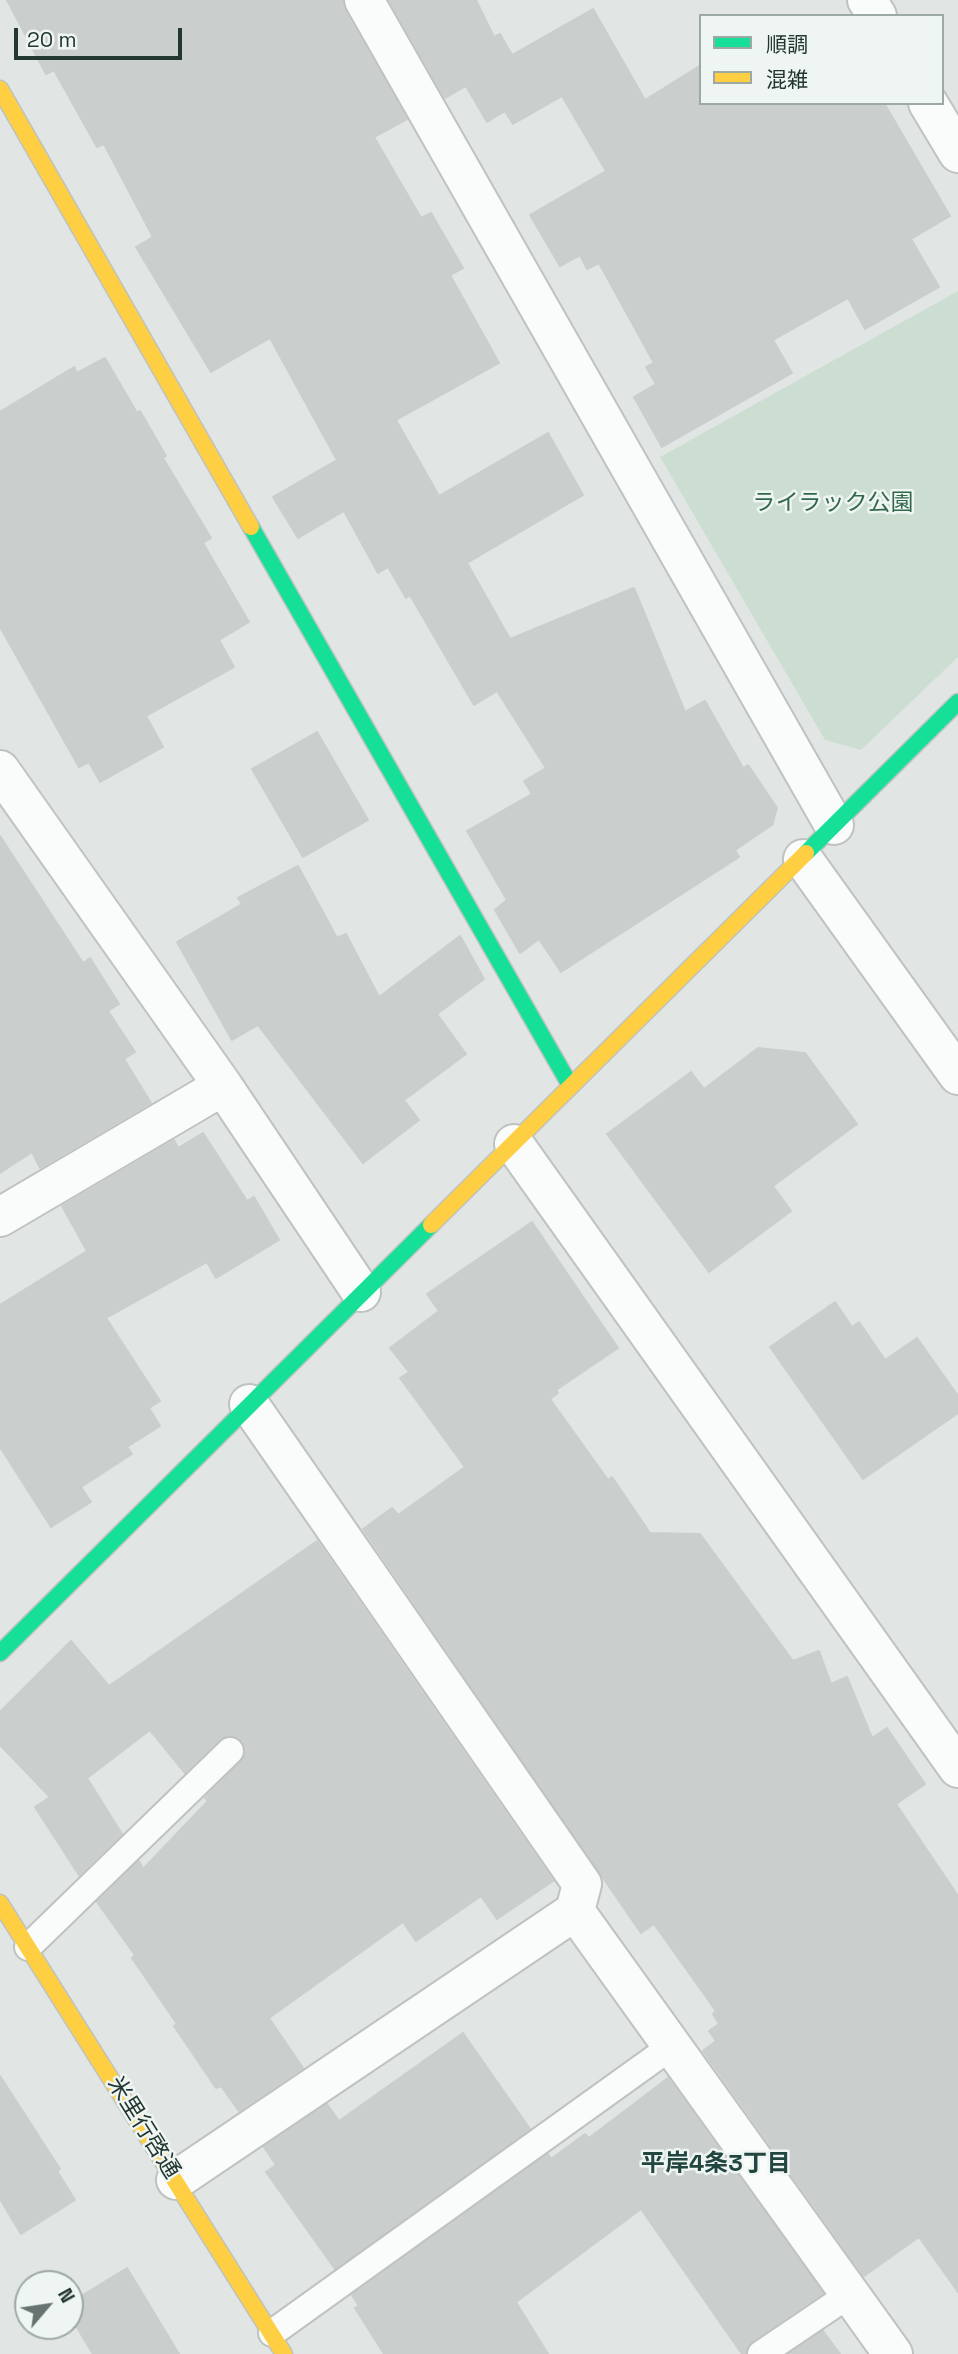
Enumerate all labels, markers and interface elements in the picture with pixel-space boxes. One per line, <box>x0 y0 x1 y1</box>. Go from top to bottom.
scale bar <box>18 14 186 58</box>
legend <box>699 14 944 105</box>
text: 20 m <box>27 26 77 53</box>
text: 順調 <box>766 31 808 58</box>
text: 混雑 <box>766 66 808 93</box>
park label: ライラック公園 <box>753 490 913 518</box>
street label: 米里行啓通 <box>101 2072 185 2184</box>
district label: 平岸4条3丁目 <box>641 2150 791 2178</box>
north arrow <box>14 2270 84 2340</box>
text: N <box>52 2284 80 2307</box>

